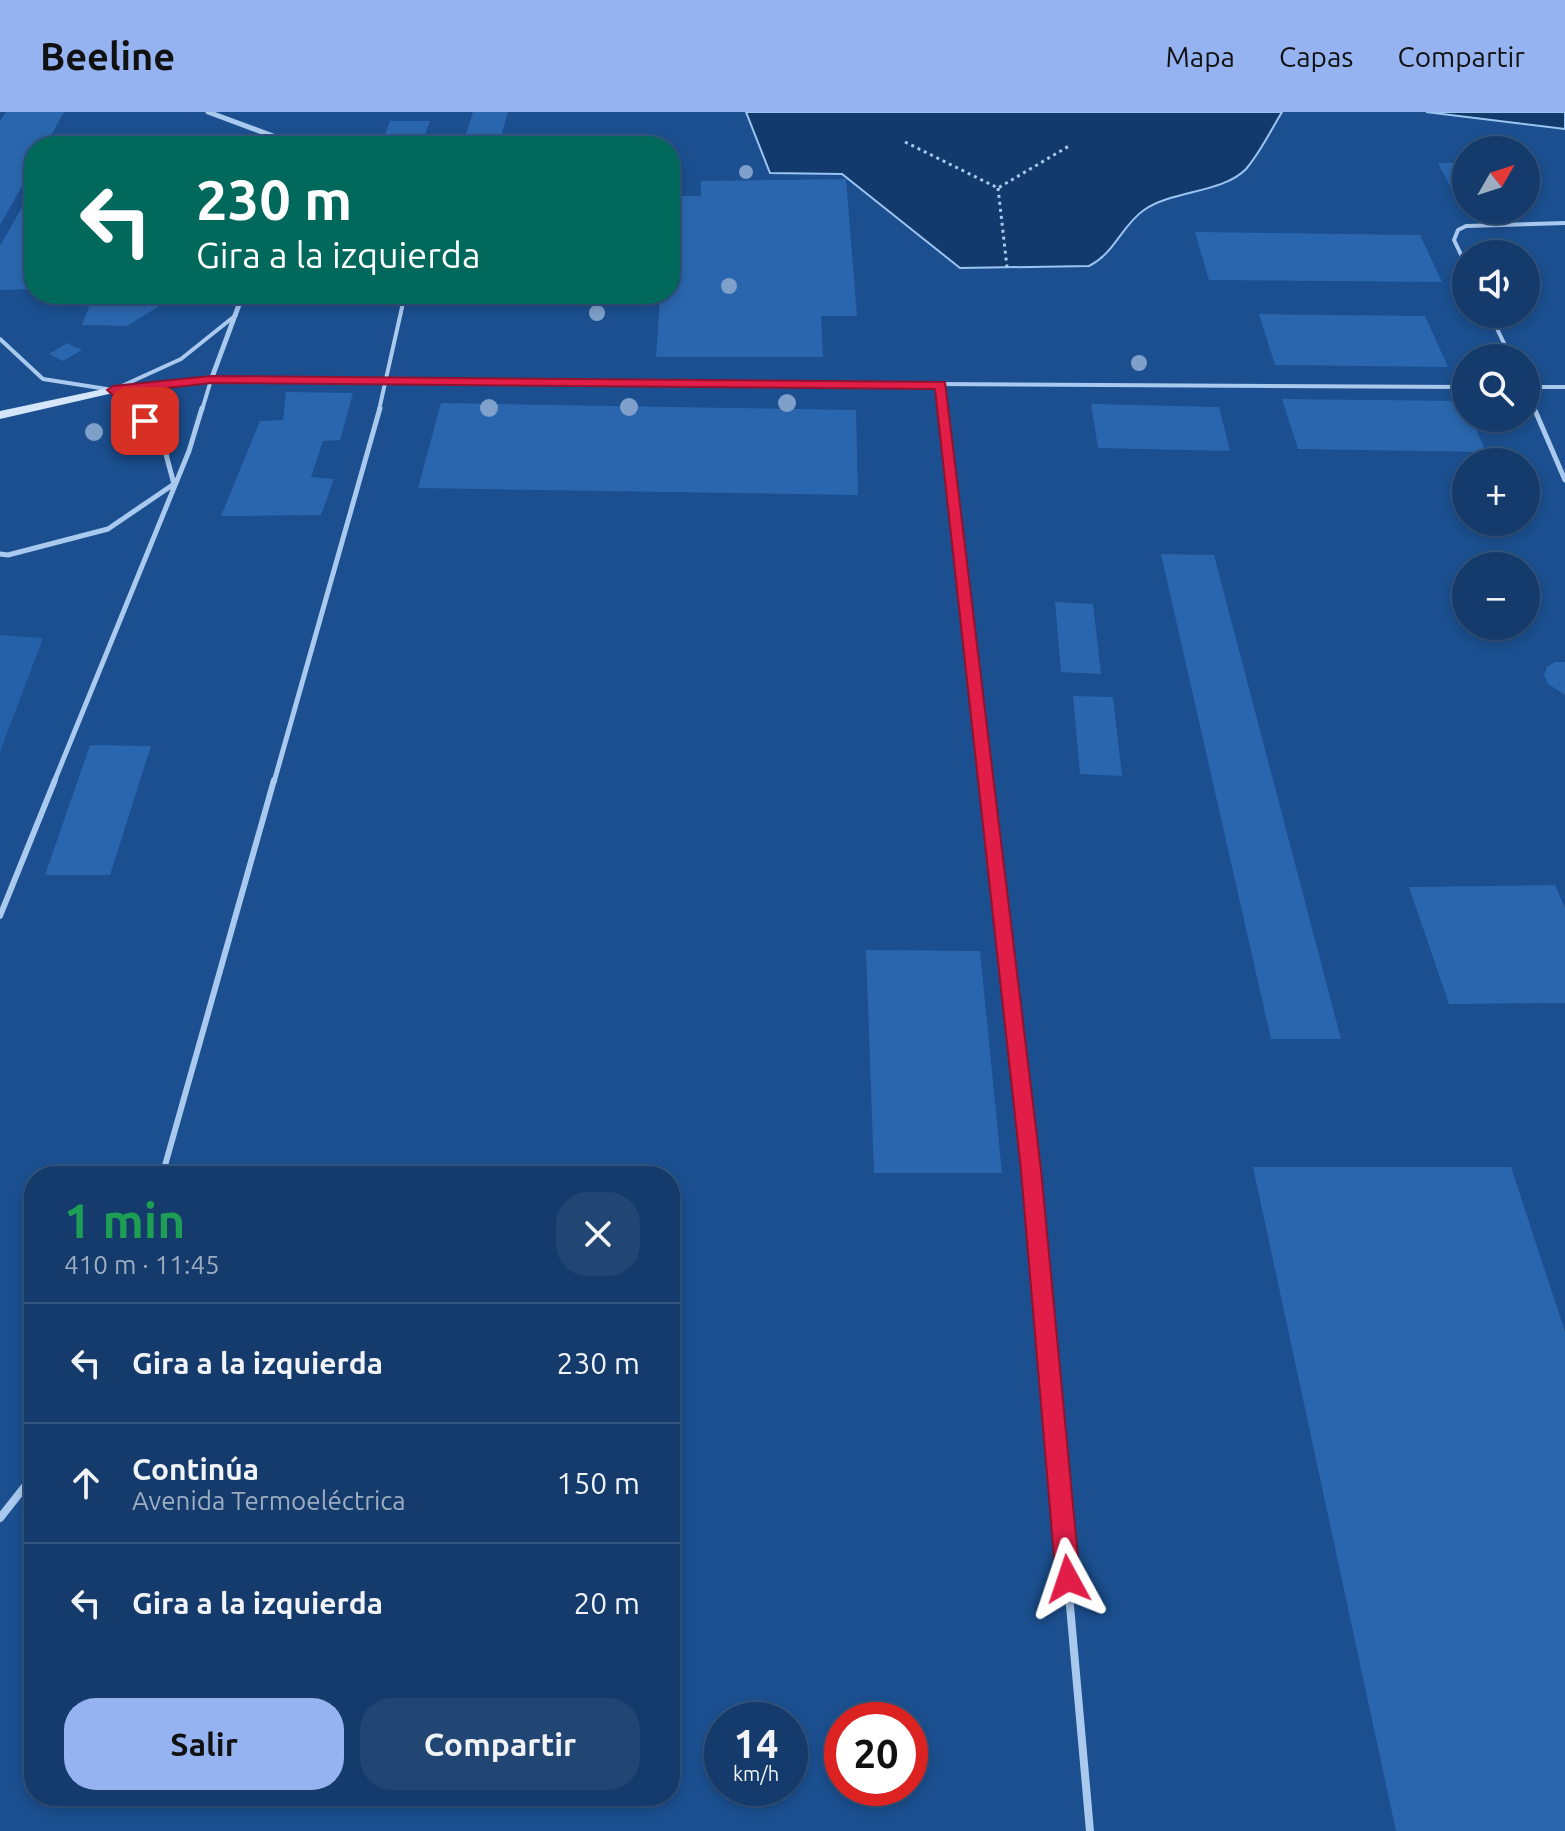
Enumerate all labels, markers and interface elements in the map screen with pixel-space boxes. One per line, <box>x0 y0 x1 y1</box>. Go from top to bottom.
text: Beeline <box>40 35 175 77</box>
text: Mapa <box>1165 41 1235 72</box>
text: Capas <box>1279 41 1354 72</box>
text: Compartir <box>1398 41 1525 72</box>
north arrow <box>1452 136 1540 224</box>
map controls <box>1452 136 1540 640</box>
icon: left <box>64 168 168 272</box>
text: 230 m <box>196 168 352 231</box>
text: Gira a la izquierda <box>196 234 480 275</box>
button: sound <box>1452 240 1540 328</box>
button: search <box>1452 344 1540 432</box>
pin <box>111 387 179 455</box>
icon: arrive <box>123 399 167 443</box>
button: + <box>1452 448 1540 536</box>
button: − <box>1452 552 1540 640</box>
button: close <box>556 1192 640 1276</box>
text: 1 min <box>64 1193 185 1247</box>
text: 410 m · 11:45 <box>64 1250 220 1279</box>
icon: left <box>64 1341 108 1385</box>
text: Gira a la izquierda <box>132 1346 383 1380</box>
text: 230 m <box>556 1346 640 1380</box>
text: Continúa <box>132 1452 259 1486</box>
icon: ahead <box>64 1461 108 1505</box>
text: 150 m <box>556 1466 640 1500</box>
text: Avenida Termoeléctrica <box>132 1486 406 1515</box>
position arrow <box>1026 1537 1110 1621</box>
icon: left <box>64 1581 108 1625</box>
text: Gira a la izquierda <box>132 1586 383 1620</box>
text: 20 m <box>573 1586 640 1620</box>
button: Salir <box>64 1698 344 1790</box>
button: Compartir <box>360 1698 640 1790</box>
speed limit sign: 20 <box>824 1702 928 1806</box>
text: 14 <box>733 1721 779 1766</box>
text: km/h <box>733 1762 779 1785</box>

